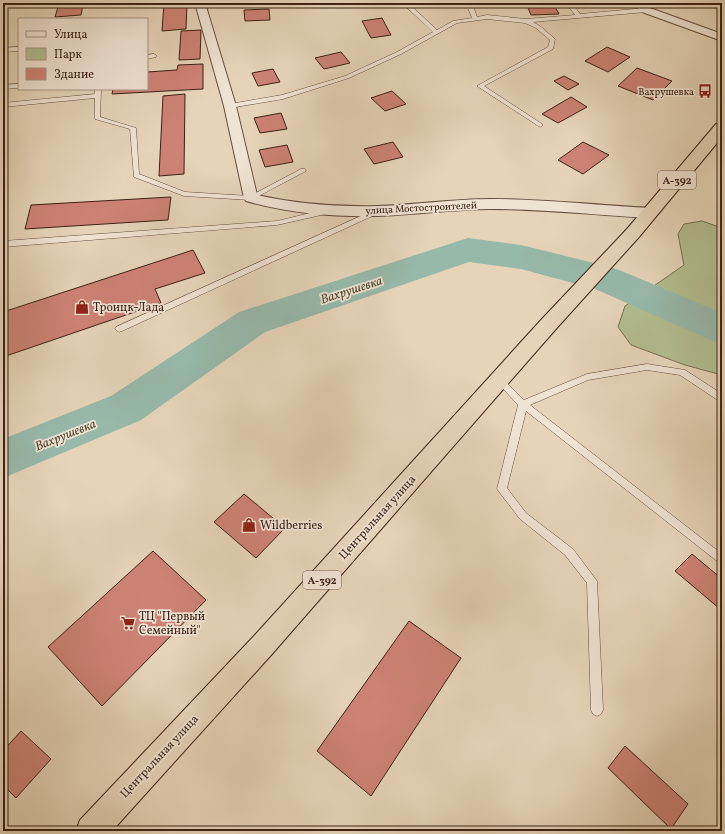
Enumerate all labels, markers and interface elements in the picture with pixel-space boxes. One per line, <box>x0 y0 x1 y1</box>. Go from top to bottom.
legend <box>18 18 148 90</box>
text: Улица <box>54 27 87 43</box>
text: Парк <box>54 47 82 63</box>
text: Здание <box>54 67 94 83</box>
bus stop icon: Вахрушевка <box>697 83 713 99</box>
place label: Вахрушевка <box>638 85 694 99</box>
road number: А-392 <box>658 171 696 189</box>
street label: улица Мостостроителей <box>365 198 477 218</box>
water label: Вахрушевка <box>318 272 385 309</box>
shop icon: Троицк-Лада <box>74 299 90 315</box>
place label: Троицк-Лада <box>93 300 164 316</box>
water label: Вахрушевка <box>33 415 99 456</box>
street label: Центральная улица <box>335 472 420 563</box>
shop icon: Wildberries <box>241 517 257 533</box>
place label: Wildberries <box>260 518 322 534</box>
road number: А-392 <box>303 571 341 589</box>
place label: ТЦ "Первый Семейный" <box>139 609 205 639</box>
supermarket icon: ТЦ "Первый Семейный" <box>120 615 136 631</box>
street label: Центральная улица <box>117 711 203 802</box>

